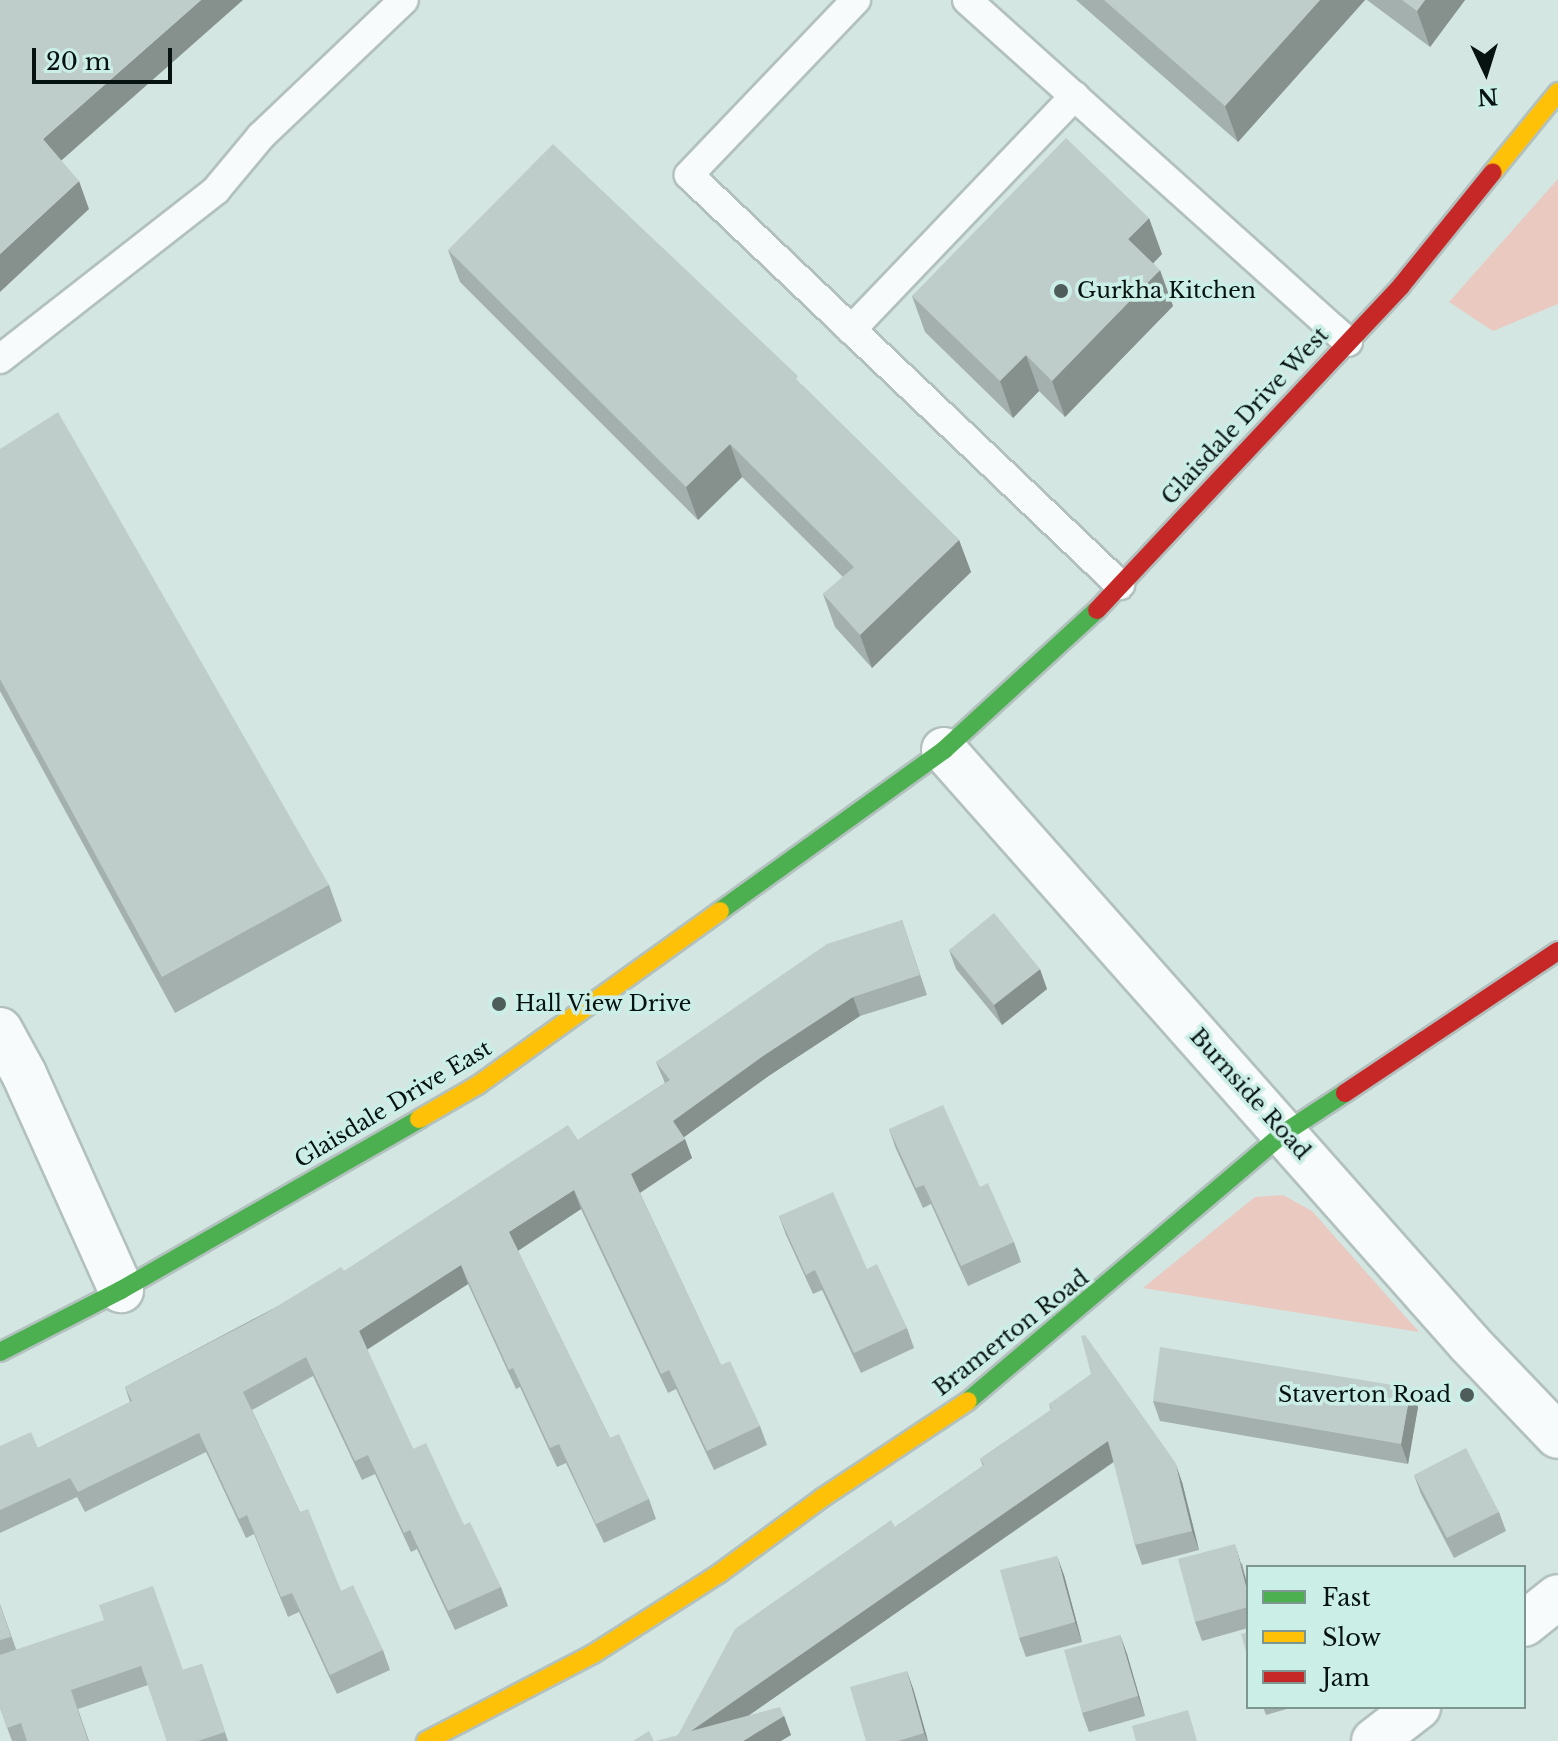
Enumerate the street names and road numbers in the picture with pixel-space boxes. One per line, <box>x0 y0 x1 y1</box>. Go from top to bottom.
street label: Glaisdale Drive West <box>1156 322 1334 510</box>
street label: Burnside Road <box>1184 1023 1316 1165</box>
street label: Glaisdale Drive East <box>290 1035 496 1173</box>
street label: Bramerton Road <box>928 1264 1094 1402</box>

